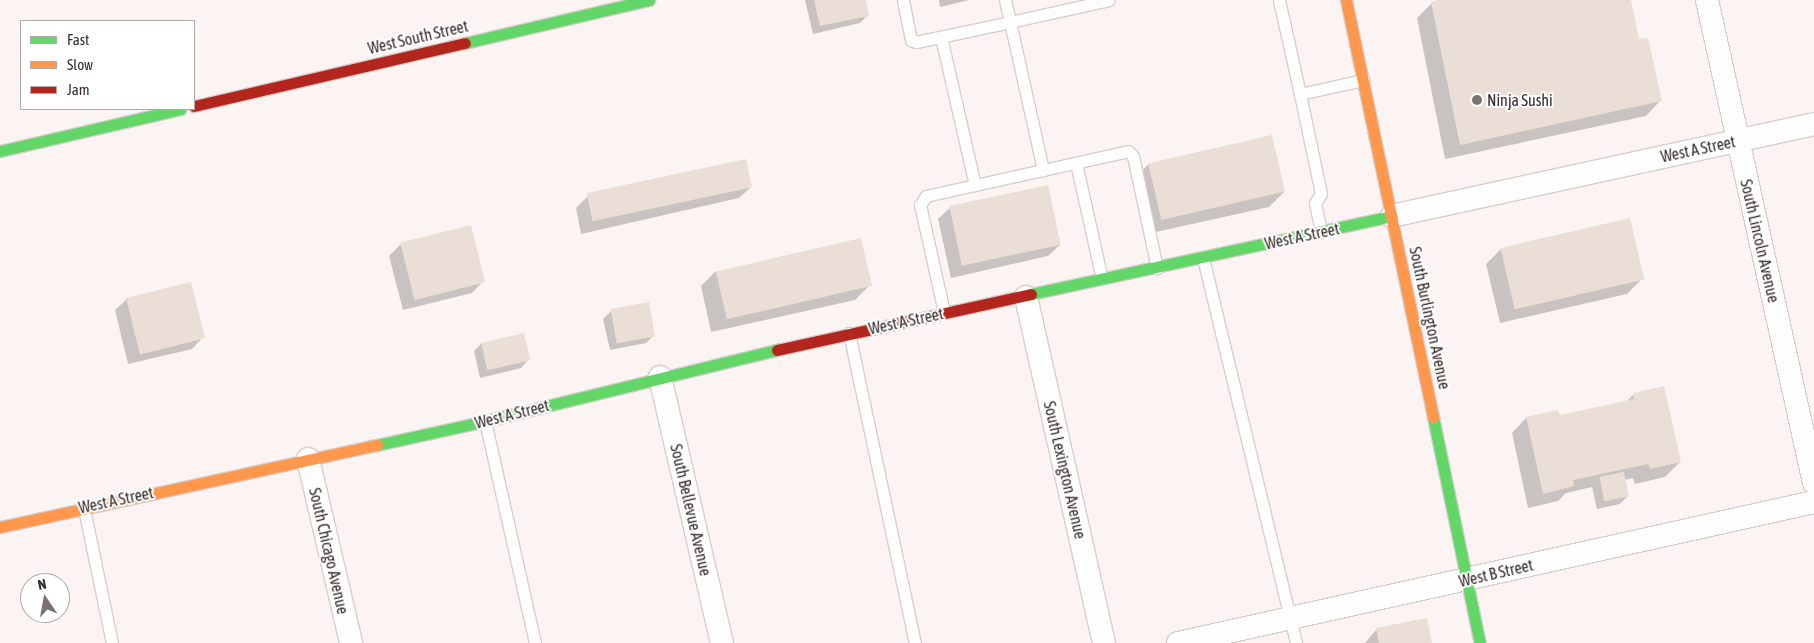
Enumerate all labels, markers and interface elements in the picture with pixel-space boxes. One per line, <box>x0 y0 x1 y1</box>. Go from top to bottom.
street label: West South Street <box>366 16 470 58</box>
legend <box>20 20 195 110</box>
text: Fast <box>67 31 89 48</box>
text: Slow <box>67 56 93 73</box>
text: Jam <box>67 81 90 98</box>
place label: Ninja Sushi <box>1487 90 1553 110</box>
marker: Ninja Sushi <box>1471 94 1483 106</box>
street label: West A Street <box>1659 132 1737 166</box>
street label: South Lincoln Avenue <box>1736 177 1784 305</box>
street label: West A Street <box>1263 219 1341 253</box>
street label: South Burlington Avenue <box>1406 245 1454 391</box>
street label: West A Street <box>867 304 945 338</box>
street label: West A Street <box>473 395 551 433</box>
street label: South Lexington Avenue <box>1040 399 1090 541</box>
street label: South Bellevue Avenue <box>666 442 716 578</box>
street label: West A Street <box>77 483 155 517</box>
street label: South Chicago Avenue <box>305 486 353 616</box>
street label: West B Street <box>1457 555 1535 591</box>
north arrow <box>20 573 70 623</box>
text: N <box>36 576 48 593</box>

